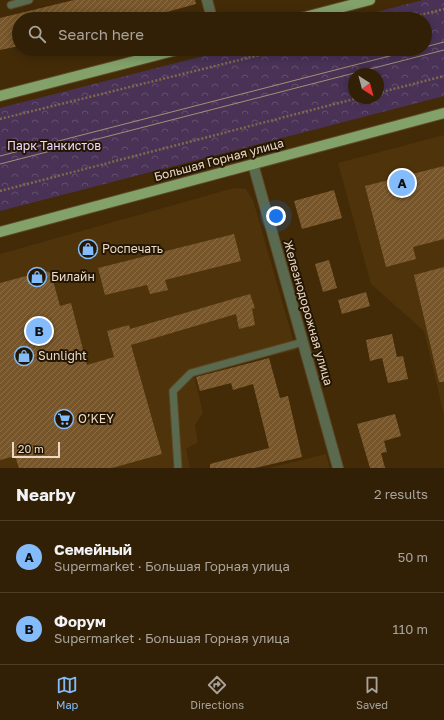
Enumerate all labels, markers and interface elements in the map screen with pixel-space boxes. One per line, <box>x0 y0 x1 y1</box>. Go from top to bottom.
search box <box>12 12 432 56</box>
icon: search <box>26 23 48 45</box>
text: Search here <box>58 25 144 43</box>
north arrow <box>348 68 384 104</box>
street label: Большая Горная улица <box>152 135 285 184</box>
park label: Парк Танкистов <box>7 138 101 153</box>
pin: A <box>389 168 415 198</box>
your location <box>266 206 286 226</box>
shop icon: Роспечать <box>77 238 99 260</box>
street label: Железнодорожная улица <box>281 239 336 387</box>
place label: Роспечать <box>102 241 163 256</box>
shop icon: Билайн <box>26 266 48 288</box>
place label: Билайн <box>51 269 95 284</box>
pin: B <box>26 316 52 346</box>
shop icon: Sunlight <box>13 345 35 367</box>
place label: Sunlight <box>38 348 87 363</box>
supermarket icon: O’KEY <box>53 408 75 430</box>
place label: O’KEY <box>78 411 114 426</box>
scale bar <box>12 440 60 459</box>
text: 20 m <box>18 442 44 455</box>
text: Nearby <box>16 484 76 505</box>
text: 2 results <box>374 486 428 502</box>
text: Семейный <box>54 540 132 558</box>
text: A <box>24 549 34 565</box>
text: 50 m <box>398 549 428 565</box>
text: Supermarket · Большая Горная улица <box>54 558 290 574</box>
text: Форум <box>54 612 106 630</box>
text: B <box>24 621 34 637</box>
text: 110 m <box>393 621 428 637</box>
text: Supermarket · Большая Горная улица <box>54 630 290 646</box>
tab: Map <box>56 674 78 711</box>
tab: Directions <box>190 674 244 711</box>
tab: Saved <box>356 674 388 711</box>

